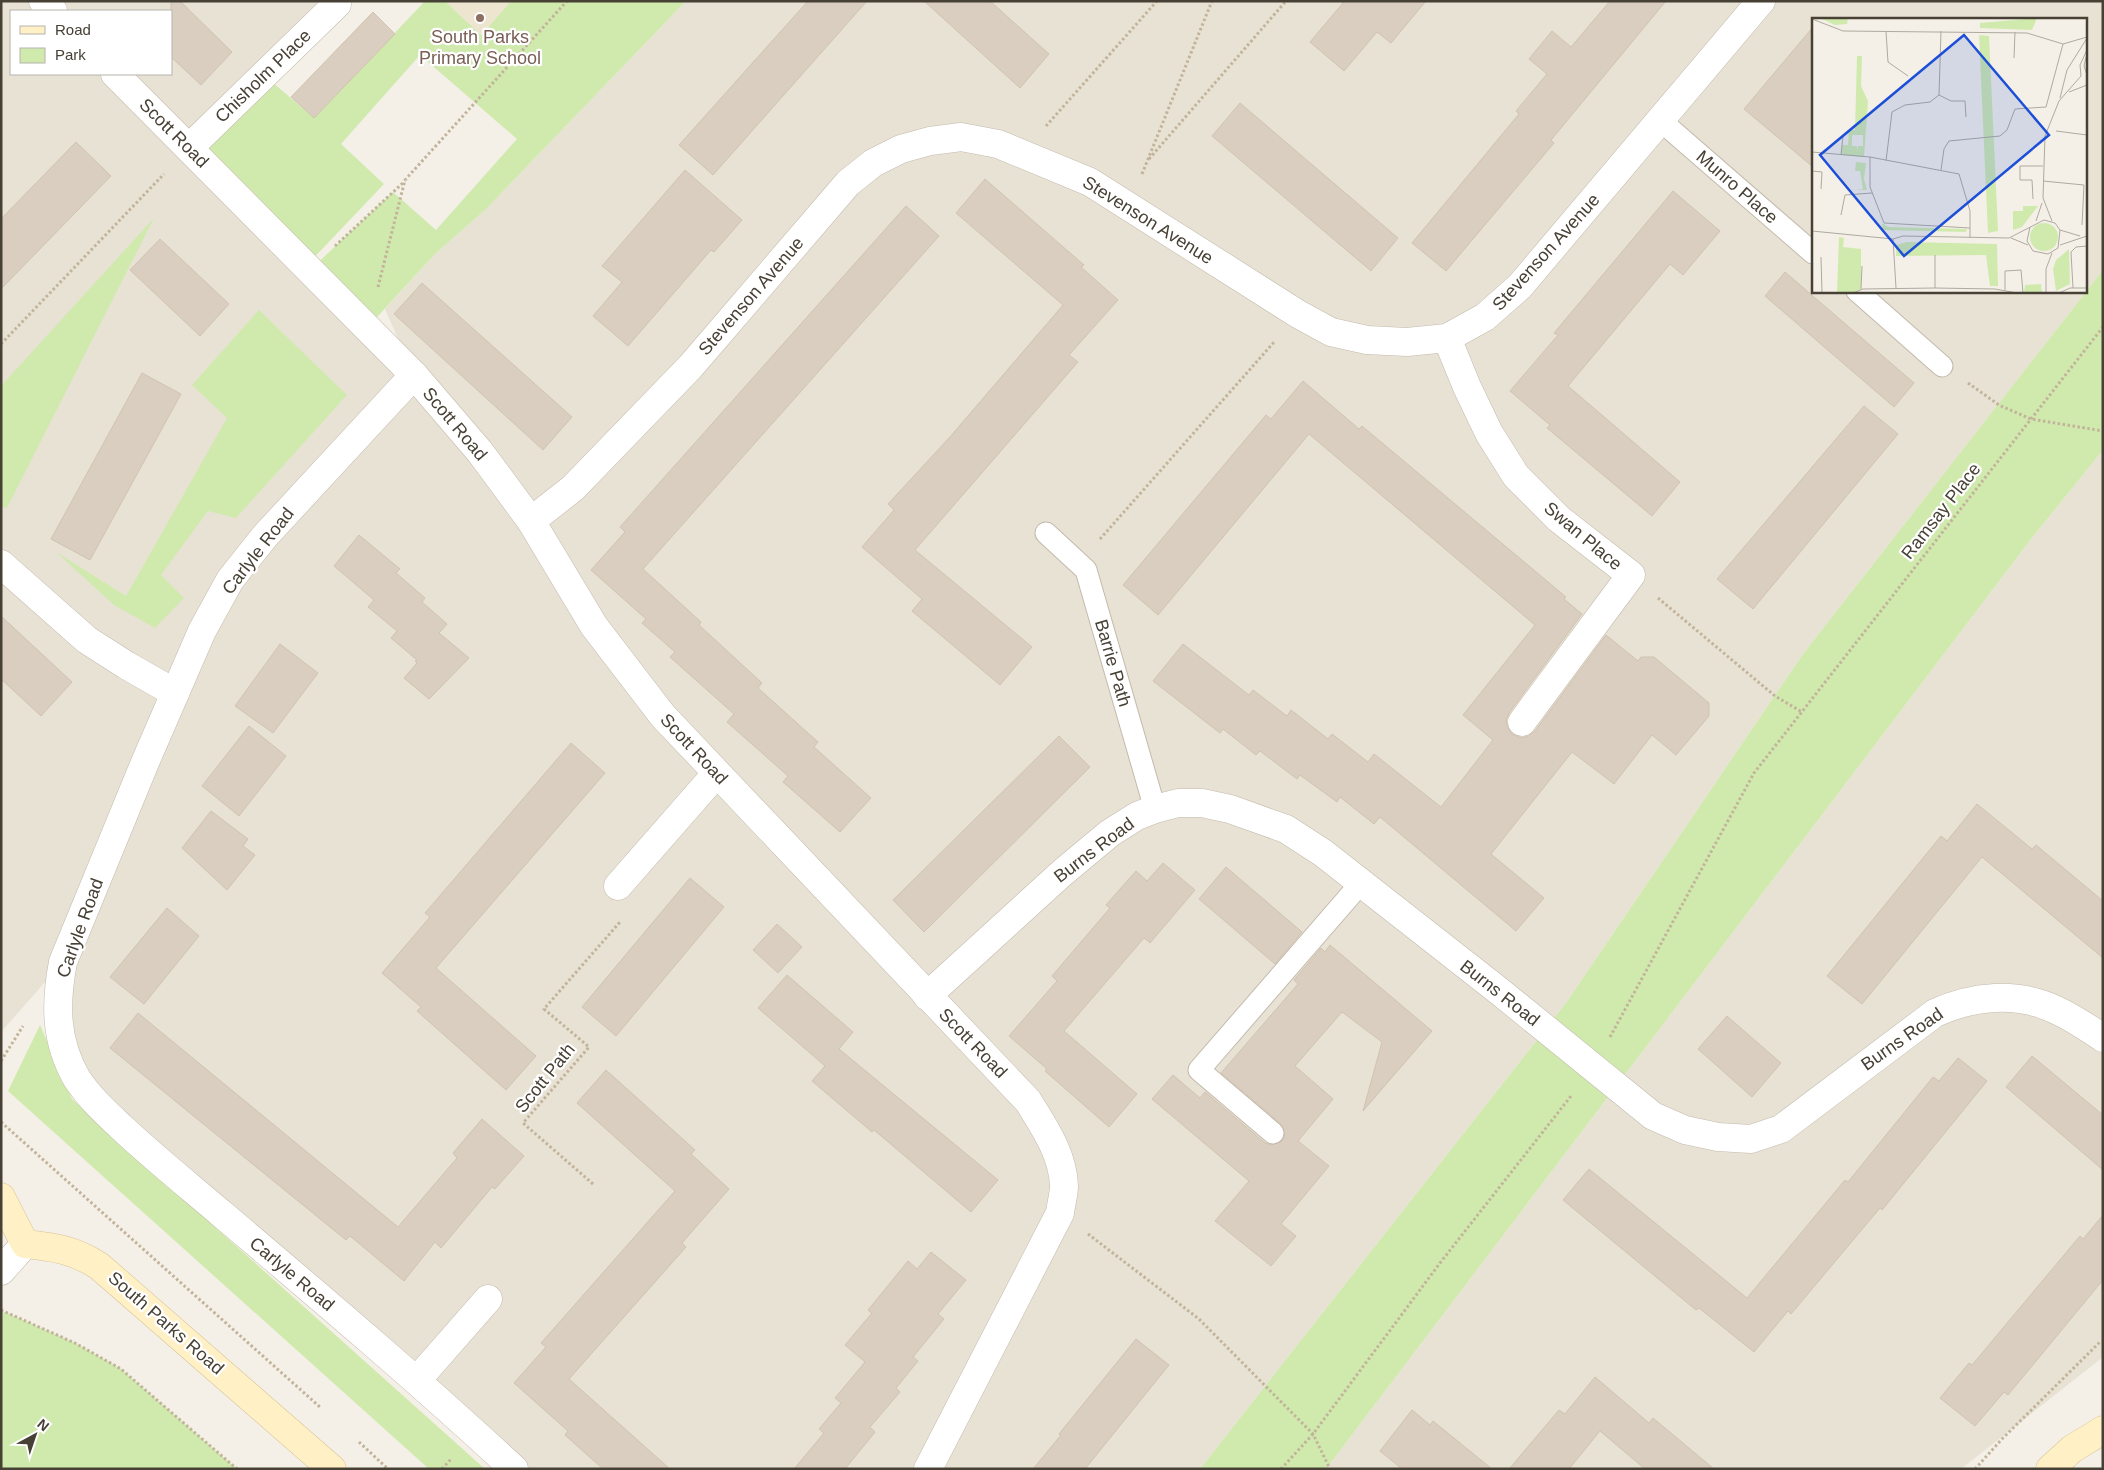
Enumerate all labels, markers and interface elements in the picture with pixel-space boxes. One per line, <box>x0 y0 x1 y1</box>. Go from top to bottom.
legend <box>10 10 172 75</box>
marker: South Parks Primary School <box>474 12 486 24</box>
inset map <box>1812 18 2086 292</box>
text: Road <box>55 21 91 38</box>
street label: Chisholm Place <box>211 25 315 127</box>
place label: South Parks Primary School <box>419 27 541 68</box>
text: Park <box>55 46 86 63</box>
street label: Scott Road <box>135 94 213 172</box>
street label: Munro Place <box>1692 146 1782 228</box>
street label: Stevenson Avenue <box>1079 172 1217 268</box>
street label: Stevenson Avenue <box>1488 190 1604 314</box>
street label: Stevenson Avenue <box>694 233 808 359</box>
street label: Scott Road <box>419 383 491 465</box>
street label: Ramsay Place <box>1897 459 1985 563</box>
street label: Swan Place <box>1540 498 1626 574</box>
street label: Carlyle Road <box>218 504 298 598</box>
street label: Barrie Path <box>1091 617 1135 709</box>
street label: Scott Road <box>656 710 732 788</box>
street label: Burns Road <box>1050 813 1138 887</box>
street label: Carlyle Road <box>53 876 107 980</box>
street label: Burns Road <box>1456 956 1544 1030</box>
street label: Scott Road <box>935 1004 1011 1082</box>
street label: Burns Road <box>1857 1004 1947 1074</box>
street label: Scott Path <box>511 1039 579 1117</box>
street label: Carlyle Road <box>246 1233 338 1315</box>
street label: South Parks Road <box>104 1268 228 1378</box>
north arrow <box>10 1410 60 1460</box>
text: N <box>34 1416 52 1434</box>

